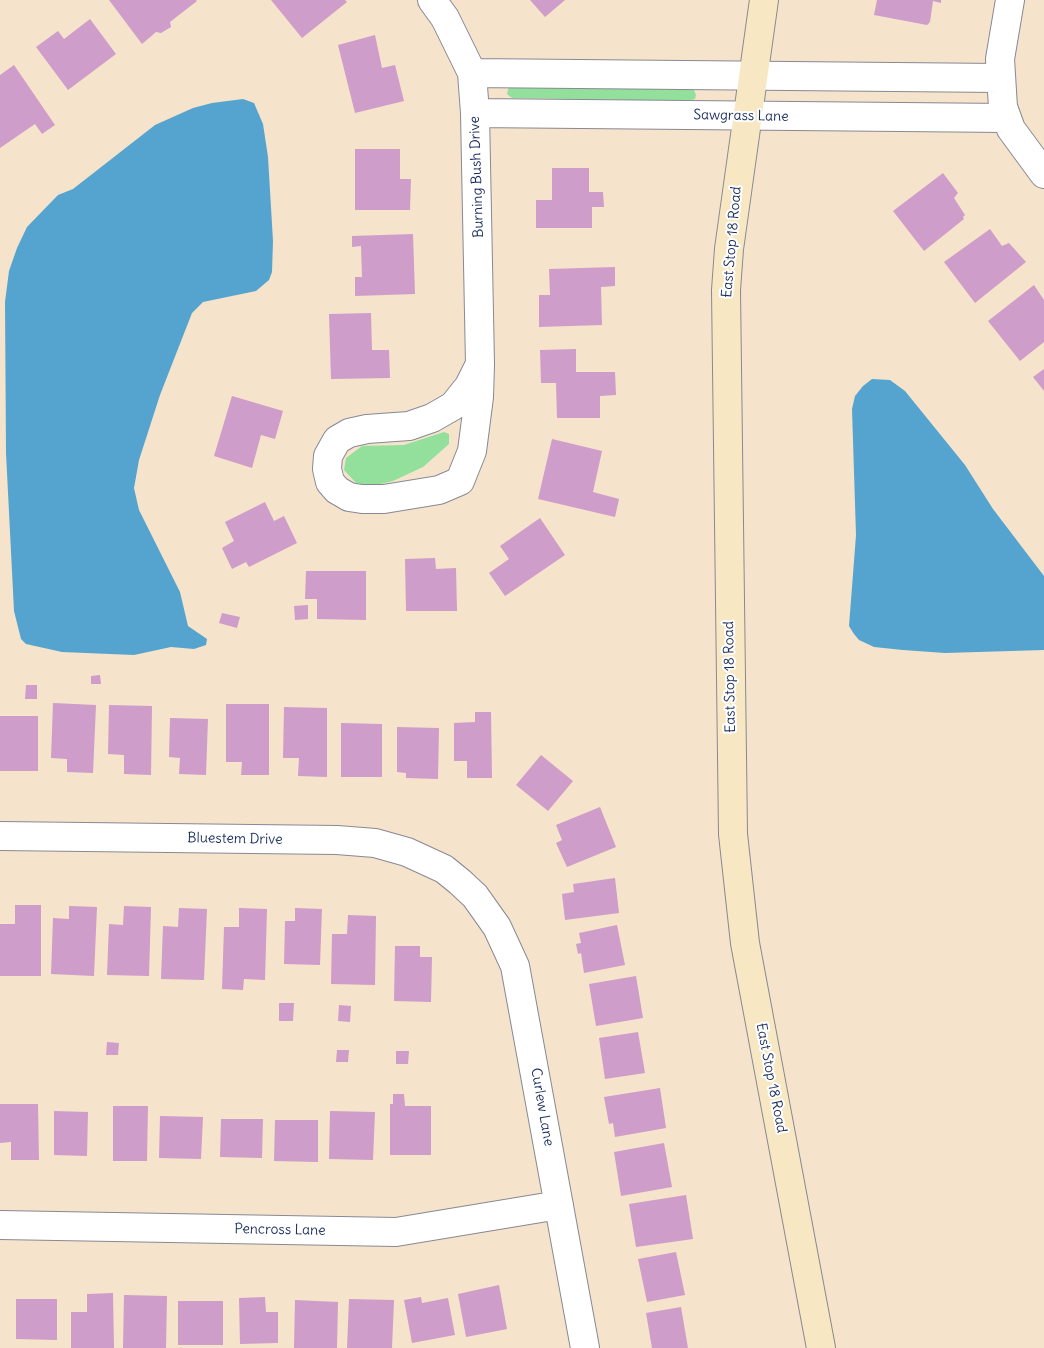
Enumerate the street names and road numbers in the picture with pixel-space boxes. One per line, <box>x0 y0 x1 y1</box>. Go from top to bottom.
street label: Sawgrass Lane <box>693 107 789 125</box>
street label: Burning Bush Drive <box>466 116 488 238</box>
street label: East Stop 18 Road <box>719 186 745 298</box>
street label: East Stop 18 Road <box>721 621 739 733</box>
street label: Bluestem Drive <box>187 830 283 848</box>
street label: East Stop 18 Road <box>752 1022 790 1134</box>
street label: Curlew Lane <box>527 1067 557 1147</box>
street label: Pencross Lane <box>234 1221 326 1239</box>

